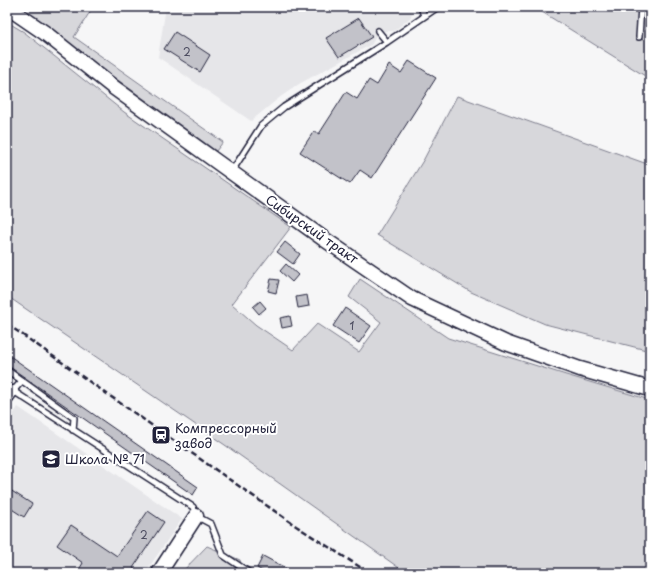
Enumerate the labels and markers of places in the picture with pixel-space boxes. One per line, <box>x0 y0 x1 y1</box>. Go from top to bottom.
place label: Компрессорный завод <box>174 418 277 452</box>
station icon: Компрессорный завод <box>150 424 172 446</box>
school or university icon: Школа № 71 <box>40 448 62 470</box>
place label: Школа № 71 <box>65 449 145 468</box>

